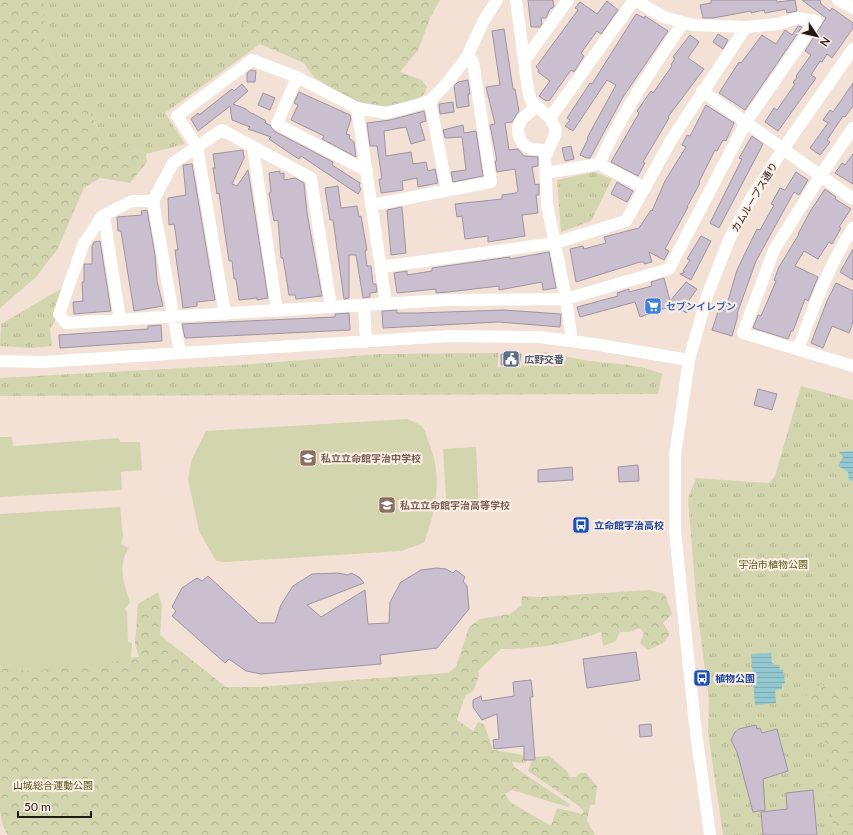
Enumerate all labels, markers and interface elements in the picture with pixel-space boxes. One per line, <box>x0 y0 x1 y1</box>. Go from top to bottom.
north arrow <box>797 16 837 56</box>
text: N <box>818 35 833 49</box>
street label: カムループス通り <box>728 160 780 234</box>
supermarket icon: セブンイレブン <box>643 296 663 316</box>
place label: セブンイレブン <box>666 300 736 312</box>
public building icon: 広野交番 <box>501 349 521 369</box>
place label: 広野交番 <box>524 353 564 365</box>
school or university icon: 私立立命館宇治中学校 <box>298 448 318 468</box>
place label: 私立立命館宇治中学校 <box>321 452 421 464</box>
school or university icon: 私立立命館宇治高等学校 <box>377 495 397 515</box>
place label: 私立立命館宇治高等学校 <box>400 499 510 511</box>
bus stop icon: 立命館宇治高校 <box>571 515 591 535</box>
place label: 立命館宇治高校 <box>594 519 664 531</box>
park label: 宇治市植物公園 <box>738 558 808 570</box>
bus stop icon: 植物公園 <box>692 668 712 688</box>
place label: 植物公園 <box>715 672 755 684</box>
park label: 山城総合運動公園 <box>13 779 93 791</box>
scale bar <box>18 793 91 819</box>
text: 50 m <box>24 799 51 814</box>

